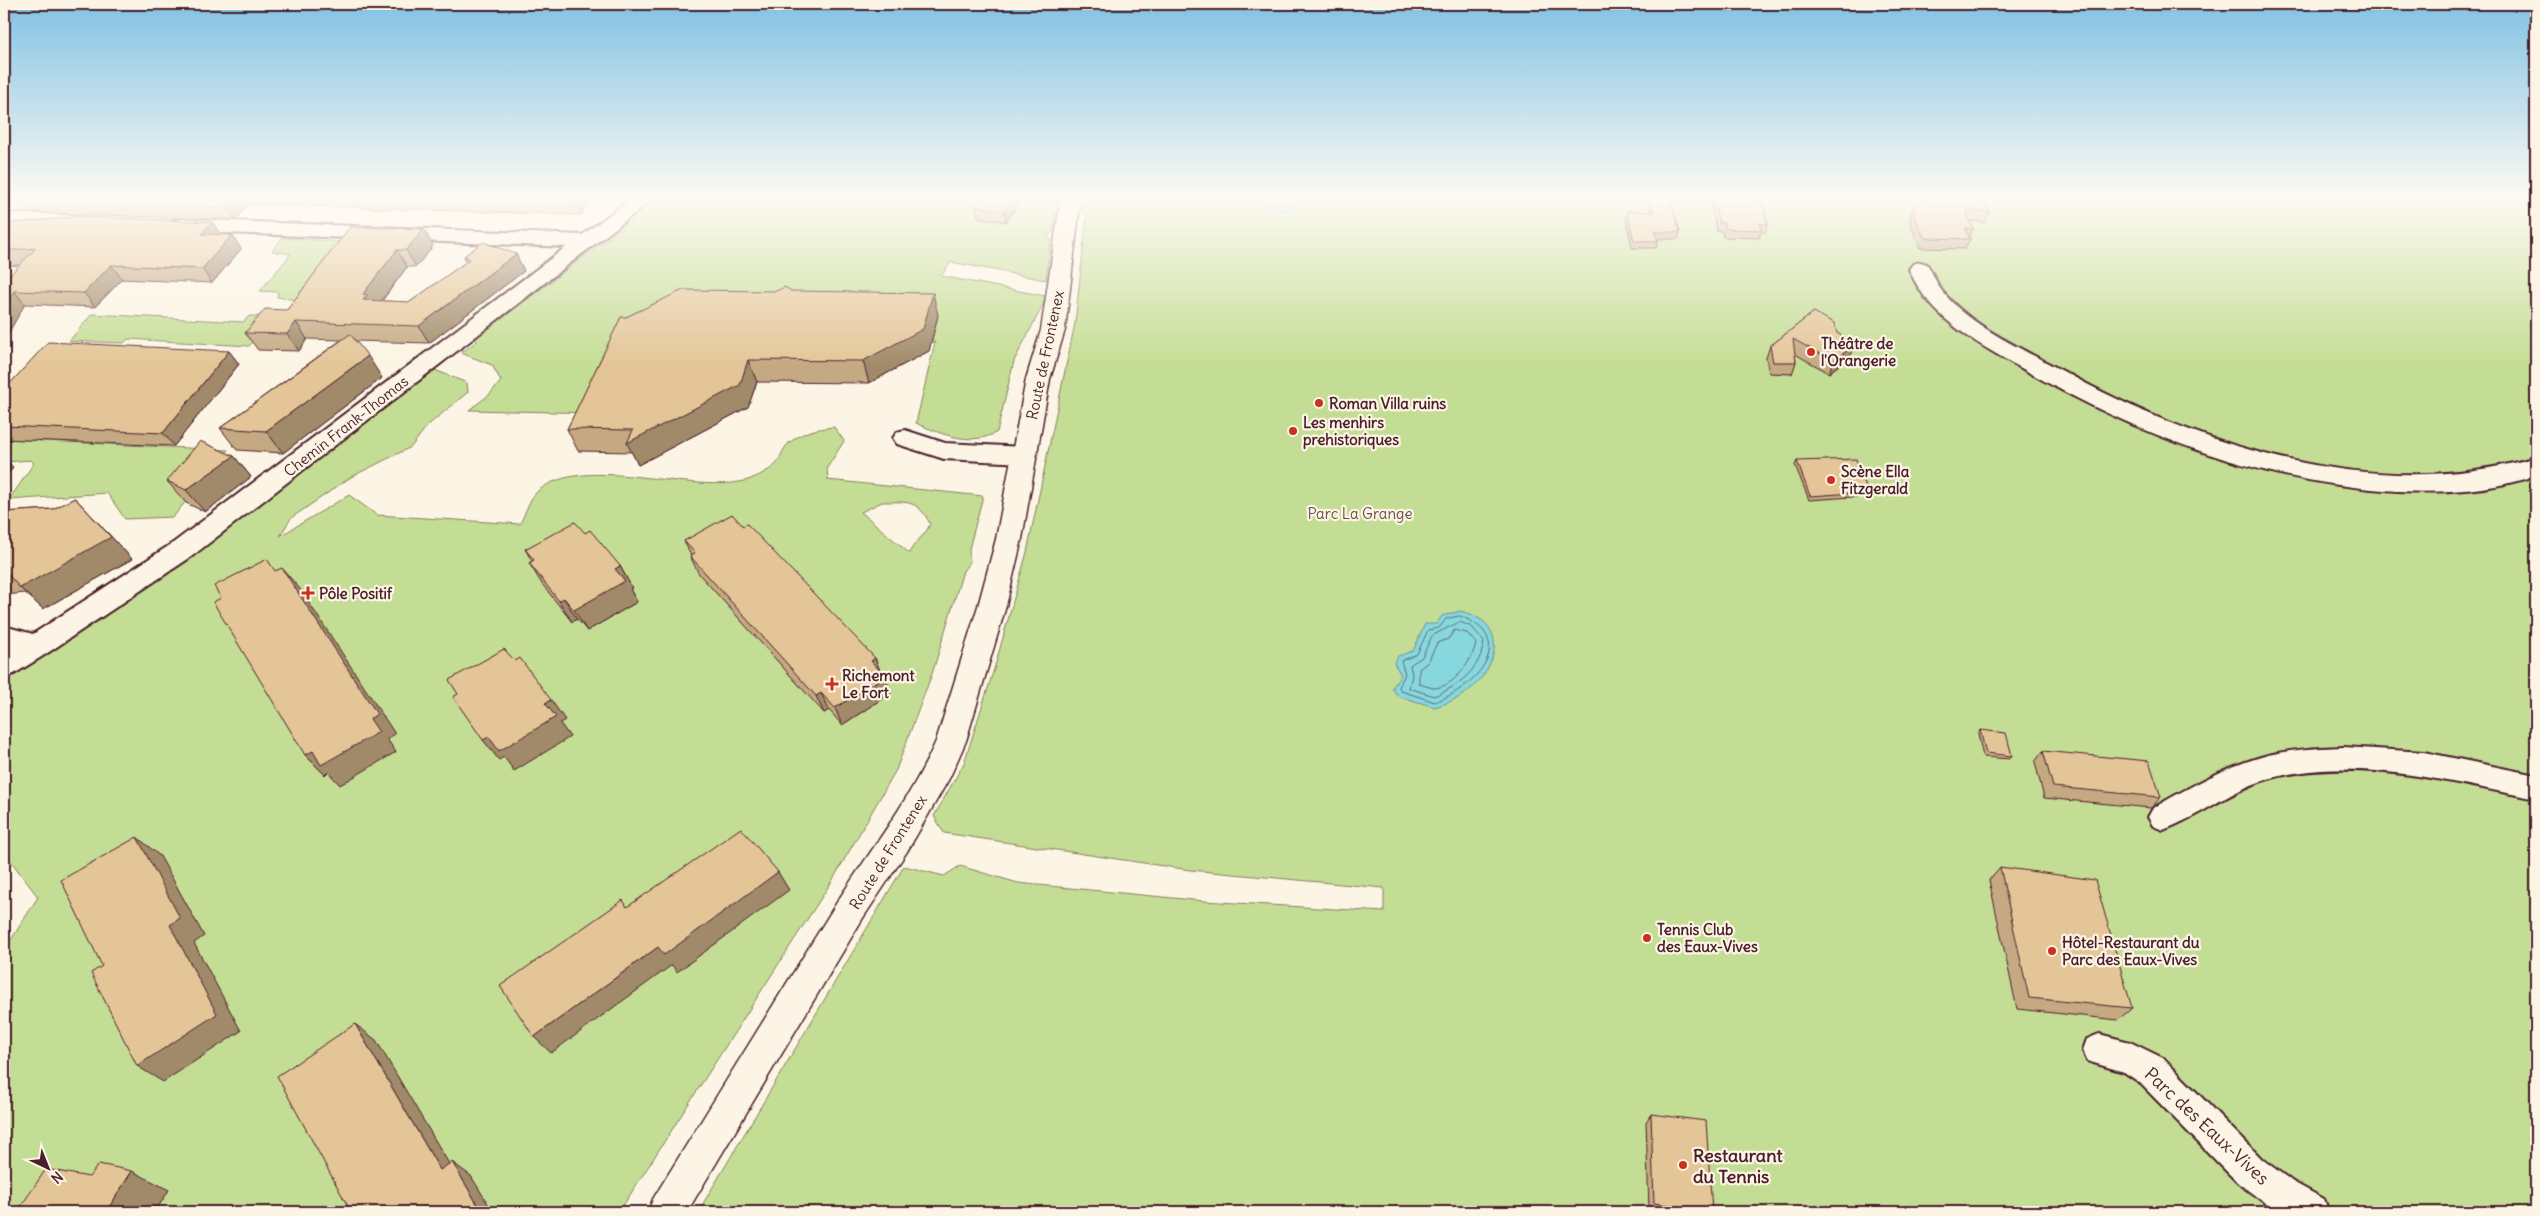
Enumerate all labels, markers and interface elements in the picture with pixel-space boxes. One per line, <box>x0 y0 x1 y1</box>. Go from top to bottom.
street label: Route de Frontenex <box>1022 288 1068 421</box>
place label: Théâtre de l'Orangerie <box>1821 334 1896 371</box>
marker: Théâtre de l'Orangerie <box>1805 346 1817 358</box>
street label: Chemin Frank-Thomas <box>280 371 412 481</box>
place label: Roman Villa ruins <box>1329 394 1446 413</box>
marker: Roman Villa ruins <box>1313 397 1325 409</box>
place label: Les menhirs prehistoriques <box>1303 413 1399 450</box>
marker: Les menhirs prehistoriques <box>1287 425 1299 437</box>
place label: Scène Ella Fitzgerald <box>1841 462 1910 499</box>
marker: Scène Ella Fitzgerald <box>1825 474 1837 486</box>
park label: Parc La Grange <box>1307 504 1413 523</box>
place label: Pôle Positif <box>319 584 393 603</box>
marker: Pôle Positif <box>301 586 315 600</box>
place label: Richemont Le Fort <box>842 666 915 702</box>
marker: Richemont Le Fort <box>826 678 838 690</box>
street label: Route de Frontenex <box>845 791 931 913</box>
place label: Tennis Club des Eaux-Vives <box>1657 920 1758 956</box>
marker: Tennis Club des Eaux-Vives <box>1641 932 1653 944</box>
place label: Hôtel-Restaurant du Parc des Eaux-Vives <box>2062 933 2200 969</box>
marker: Hôtel-Restaurant du Parc des Eaux-Vives <box>2046 945 2058 957</box>
street label: Parc des Eaux-Vives <box>2140 1062 2274 1190</box>
north arrow <box>22 1144 72 1194</box>
place label: Restaurant du Tennis <box>1693 1144 1783 1188</box>
marker: Restaurant du Tennis <box>1677 1159 1689 1171</box>
text: N <box>47 1168 67 1187</box>

